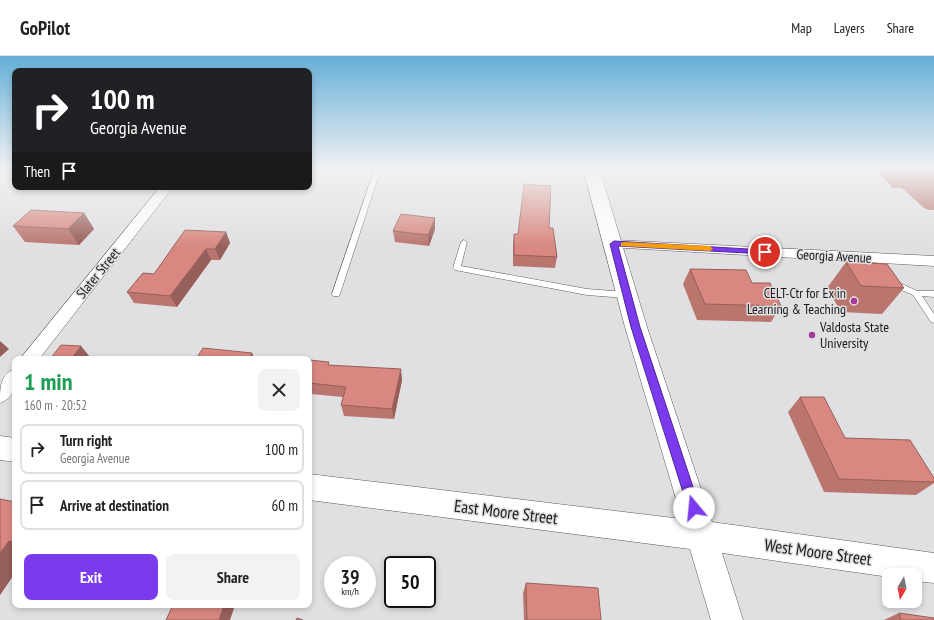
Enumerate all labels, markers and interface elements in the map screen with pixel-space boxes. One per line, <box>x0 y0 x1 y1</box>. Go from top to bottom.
text: GoPilot <box>20 16 70 40</box>
text: Map <box>791 19 812 37</box>
text: Layers <box>834 19 865 37</box>
text: Share <box>887 19 914 37</box>
text: 100 m <box>90 80 154 117</box>
icon: right <box>24 84 76 136</box>
text: Georgia Avenue <box>90 116 187 139</box>
icon: arrive <box>58 160 80 182</box>
text: Then <box>24 162 50 181</box>
pin <box>748 235 782 269</box>
icon: arrive <box>754 241 776 263</box>
street label: Slater Street <box>72 244 124 302</box>
street label: Georgia Avenue <box>796 245 872 267</box>
place label: CELT-Ctr for Ex in Learning & Teaching <box>747 284 846 318</box>
marker: CELT-Ctr for Ex in Learning & Teaching <box>849 296 859 306</box>
place label: Valdosta State University <box>819 318 889 352</box>
marker: Valdosta State University <box>807 330 817 340</box>
text: 1 min <box>24 366 72 397</box>
button: close <box>258 369 300 411</box>
text: 160 m · 20:52 <box>24 397 87 414</box>
text: Turn right <box>60 431 112 450</box>
icon: right <box>26 438 48 460</box>
text: 100 m <box>265 440 298 459</box>
text: Georgia Avenue <box>60 450 130 467</box>
position arrow <box>673 487 715 529</box>
icon: arrive <box>26 494 48 516</box>
street label: East Moore Street <box>453 495 559 529</box>
text: Arrive at destination <box>60 496 169 515</box>
text: 60 m <box>272 496 298 515</box>
street label: West Moore Street <box>763 534 873 570</box>
button: Exit <box>24 554 158 600</box>
button: Share <box>166 554 300 600</box>
speed limit sign: 50 <box>384 556 436 608</box>
text: 39 <box>340 564 360 590</box>
north arrow <box>882 568 922 608</box>
map controls <box>882 568 922 608</box>
text: km/h <box>341 585 359 598</box>

